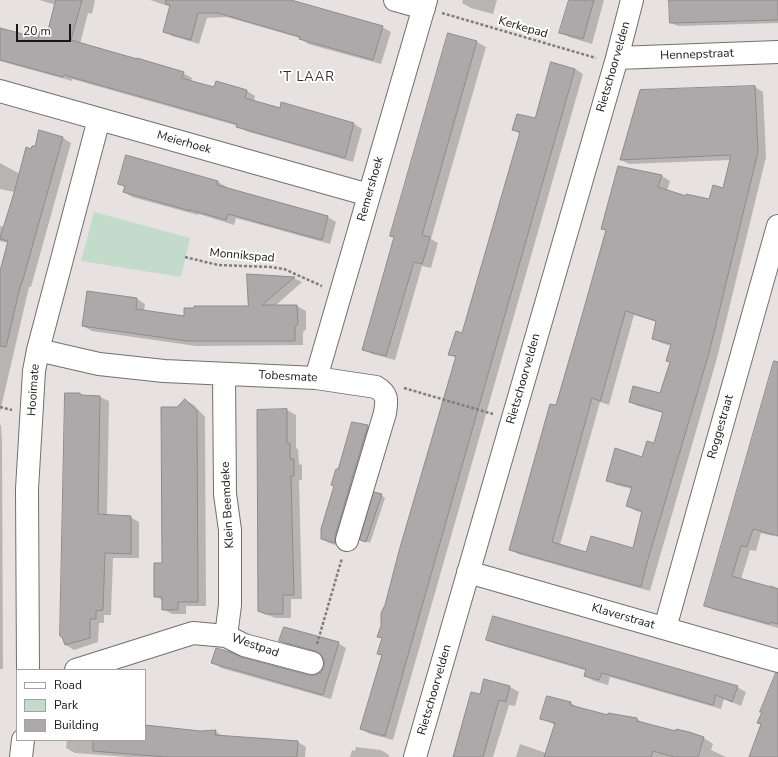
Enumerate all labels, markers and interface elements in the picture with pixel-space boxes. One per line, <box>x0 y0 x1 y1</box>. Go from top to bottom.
street label: Kerkepad <box>497 14 549 42</box>
scale bar <box>18 16 73 42</box>
street label: Rietschoorvelden <box>594 20 634 114</box>
text: 20 m <box>23 23 51 39</box>
street label: Hennepstraat <box>660 47 734 63</box>
district label: ’T LAAR <box>279 70 335 86</box>
street label: Meierhoek <box>155 128 213 158</box>
street label: Remershoek <box>355 155 387 223</box>
street label: Monnikspad <box>209 246 275 266</box>
street label: Rietschoorvelden <box>504 332 544 426</box>
street label: Hooimate <box>25 363 43 417</box>
street label: Tobesmate <box>258 368 318 386</box>
street label: Roggestraat <box>705 393 737 461</box>
street label: Klein Beemdeke <box>219 461 237 549</box>
street label: Klaverstraat <box>590 601 656 633</box>
street label: Westpad <box>229 631 281 661</box>
street label: Rietschoorvelden <box>415 643 455 737</box>
legend <box>16 669 146 741</box>
text: Road <box>54 677 82 693</box>
text: Park <box>54 697 78 713</box>
text: Building <box>54 717 99 733</box>

